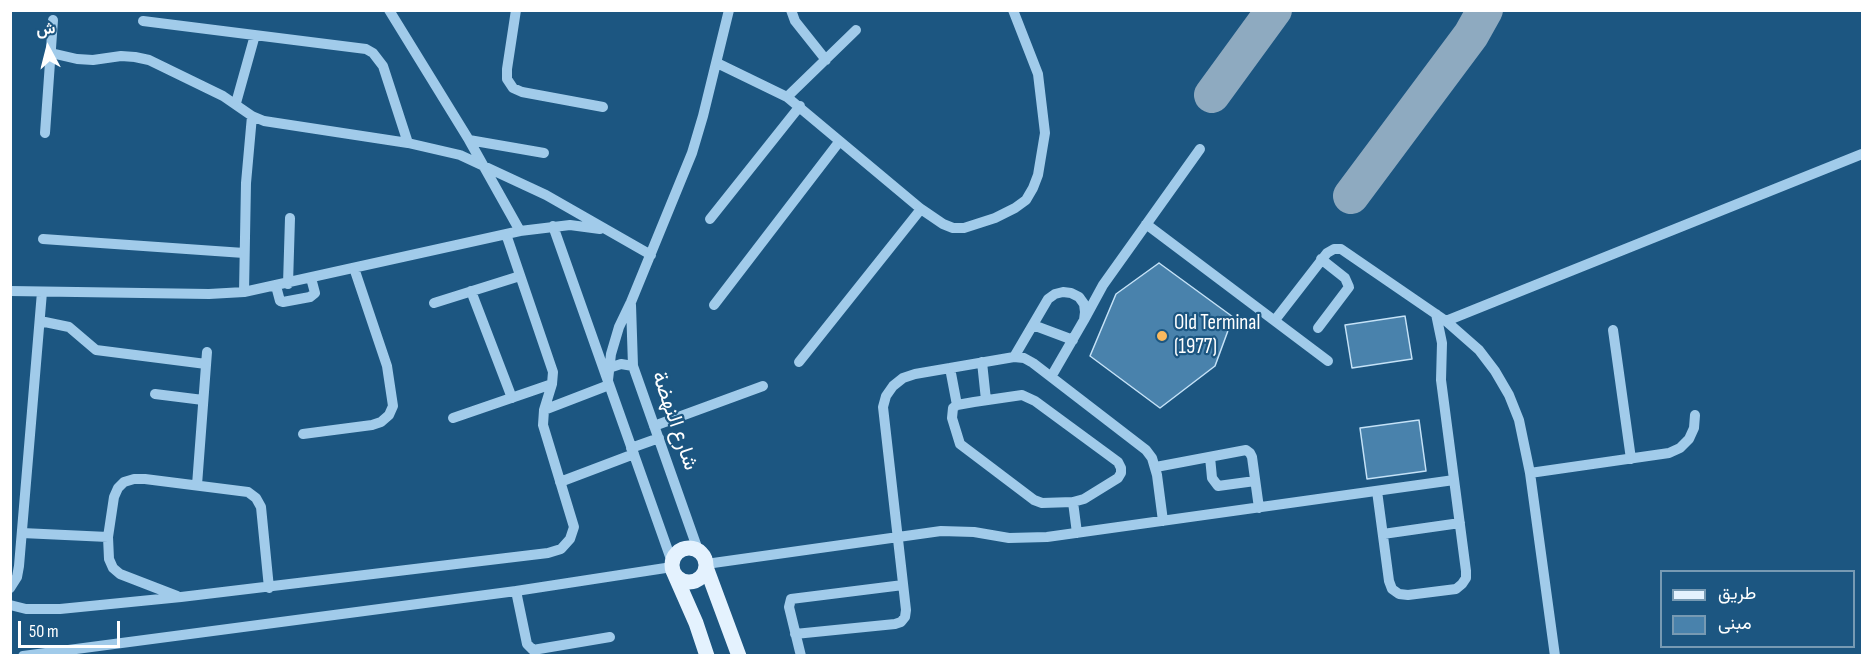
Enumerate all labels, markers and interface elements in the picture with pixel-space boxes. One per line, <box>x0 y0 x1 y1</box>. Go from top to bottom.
north arrow <box>18 18 78 78</box>
text: ش <box>35 19 56 40</box>
place label: Old Terminal (1977) <box>1174 311 1260 361</box>
marker: Old Terminal (1977) <box>1155 329 1169 343</box>
street label: شارع النهضة <box>645 368 703 474</box>
legend <box>1660 570 1855 648</box>
text: طريق <box>1718 583 1756 604</box>
scale bar <box>21 609 123 647</box>
text: مبنى <box>1718 613 1752 634</box>
text: 50 m <box>29 621 59 642</box>

